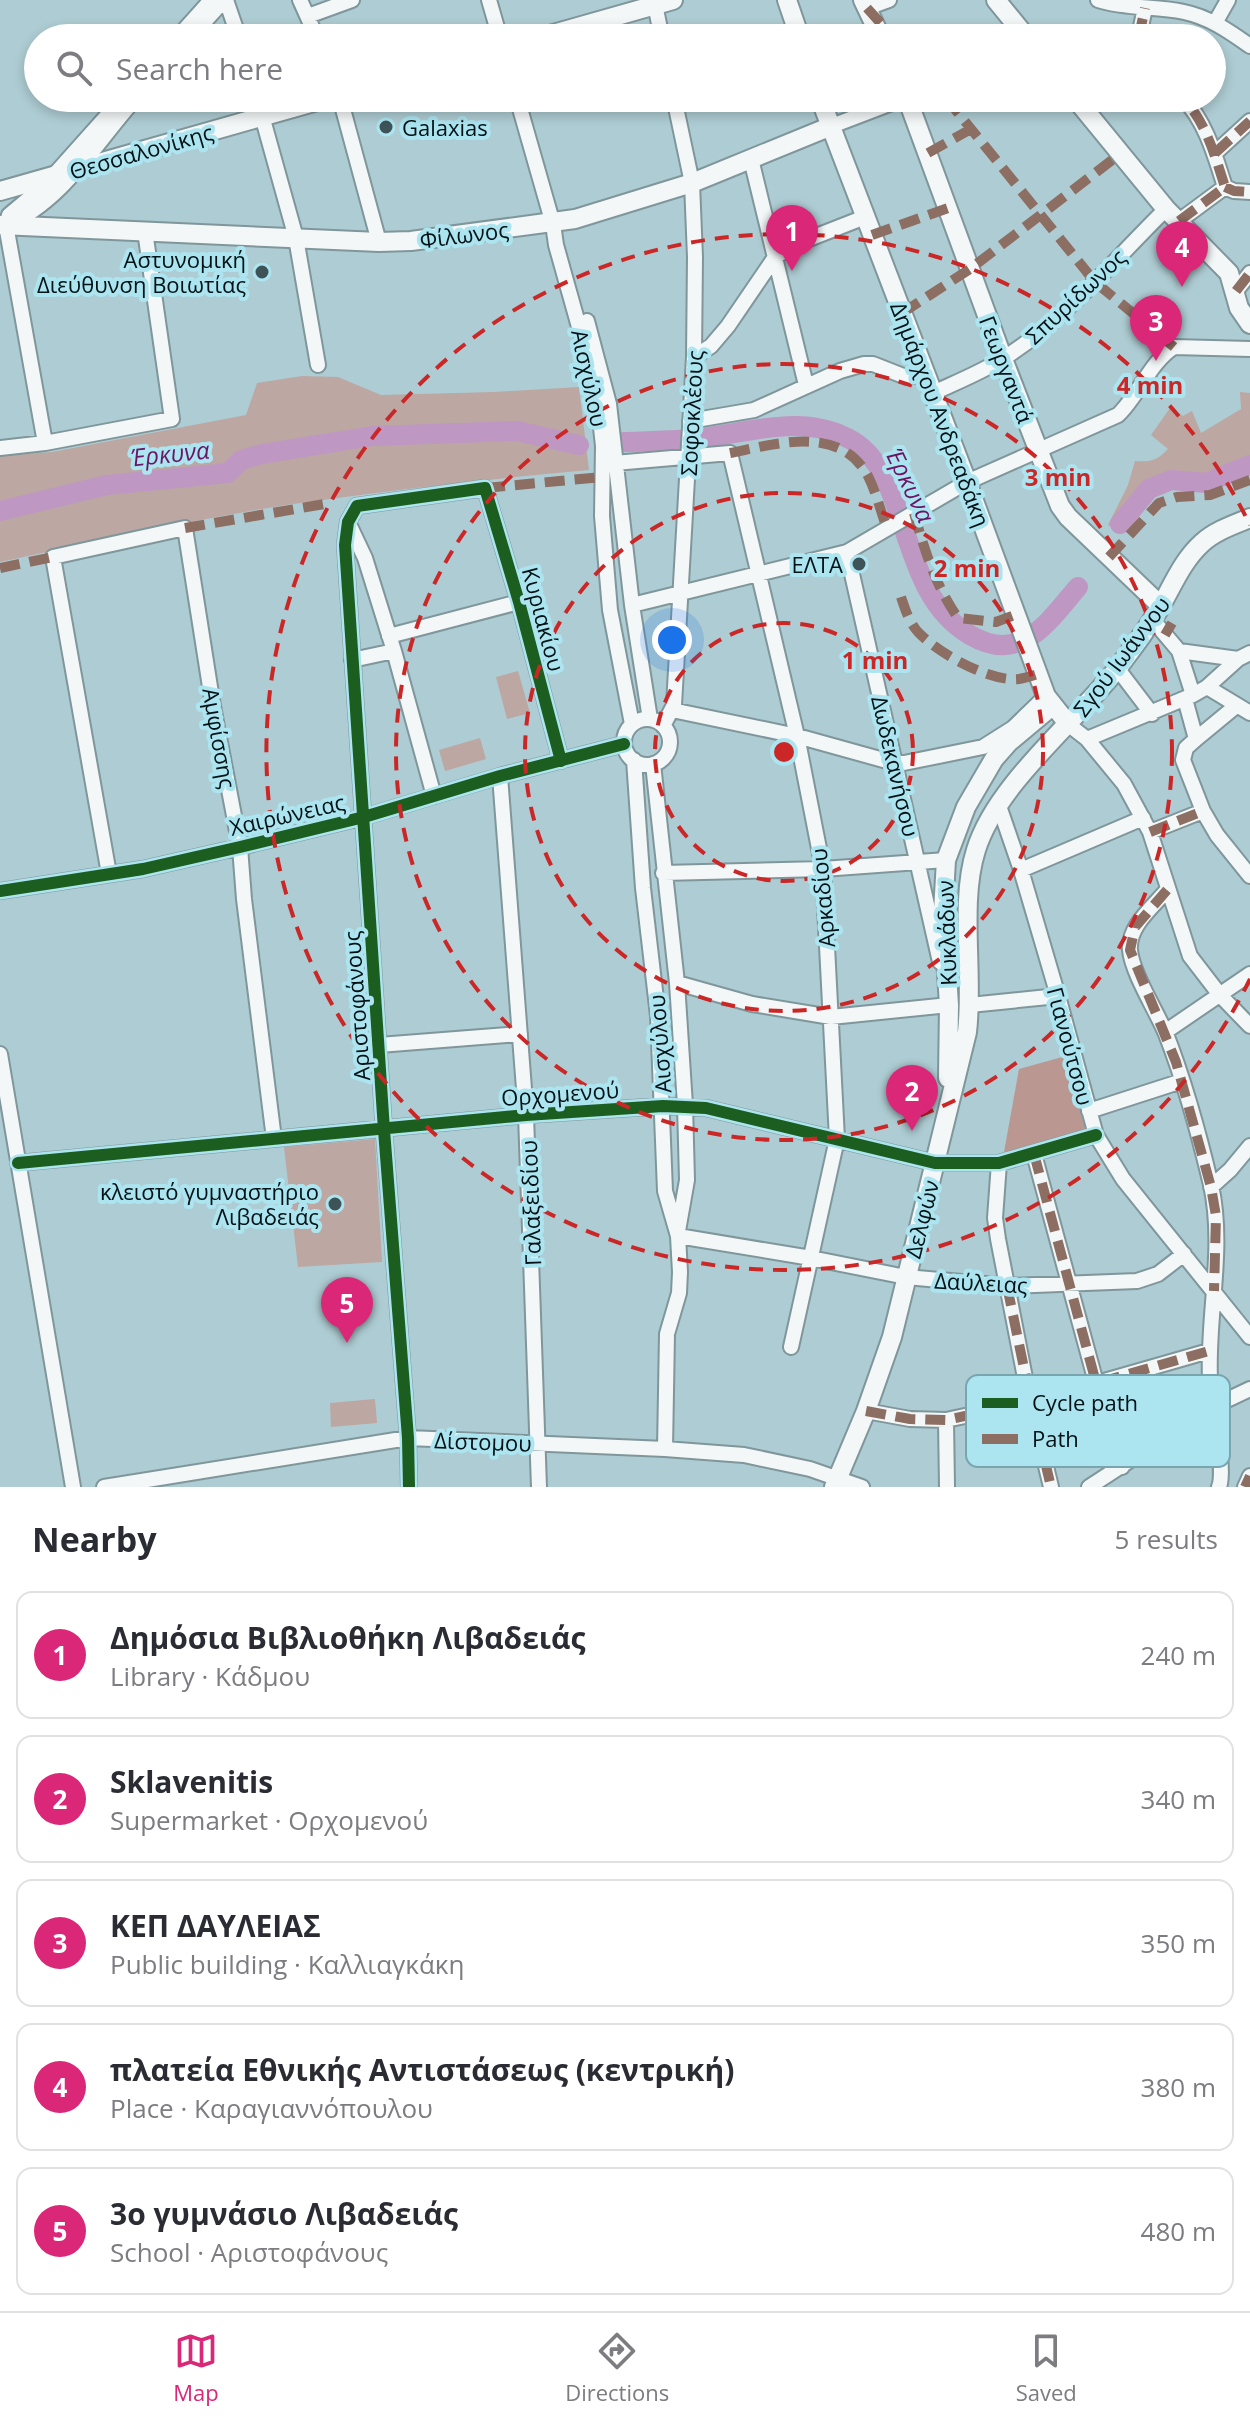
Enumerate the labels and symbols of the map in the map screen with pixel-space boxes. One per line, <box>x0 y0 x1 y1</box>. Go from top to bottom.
place label: Galaxias <box>402 112 488 142</box>
street label: Θεσσαλονίκης <box>66 116 217 186</box>
marker: Galaxias <box>377 118 395 136</box>
pin: 1 <box>766 205 818 271</box>
street label: Φίλωνος <box>418 214 511 254</box>
pin: 4 <box>1156 221 1208 287</box>
street label: Σπυρίδωνος <box>1018 242 1132 350</box>
place label: Αστυνομική Διεύθυνση Βοιωτίας <box>37 244 246 299</box>
marker: Αστυνομική Διεύθυνση Βοιωτίας <box>253 263 271 281</box>
pin: 3 <box>1130 295 1182 361</box>
street label: Δημάρχου Ανδρεαδάκη <box>884 297 998 531</box>
street label: Γεωργαντά <box>973 311 1041 427</box>
street label: Αισχύλου <box>565 327 615 429</box>
street label: Σοφοκλέους <box>673 349 709 477</box>
text: 4 min <box>1117 368 1183 401</box>
water label: Έρκυνα <box>129 432 212 474</box>
water label: Έρκυνα <box>879 442 943 528</box>
text: 3 min <box>1025 460 1091 493</box>
place label: ΕΛΤΑ <box>791 549 843 579</box>
text: 2 min <box>934 551 1000 584</box>
marker: ΕΛΤΑ <box>850 555 868 573</box>
street label: Κυριακίου <box>516 564 572 674</box>
street label: Σγού Ιωάννου <box>1066 590 1176 722</box>
your location <box>652 620 692 660</box>
text: 1 min <box>842 643 908 676</box>
street label: Αμφίσσης <box>196 685 244 791</box>
street label: Δωδεκανήσου <box>865 692 927 840</box>
centre of rings <box>770 738 798 766</box>
street label: Χαιρώνειας <box>226 786 348 842</box>
street label: Αρκαδίου <box>803 847 841 949</box>
street label: Κυκλάδων <box>929 880 963 986</box>
street label: Αριστοφάνους <box>336 930 376 1082</box>
street label: Γιανούτσου <box>1041 983 1101 1109</box>
street label: Αισχύλου <box>641 994 677 1094</box>
pin: 2 <box>886 1065 938 1131</box>
street label: Ορχομενού <box>500 1074 620 1112</box>
street label: Γαλαξειδίου <box>513 1140 547 1266</box>
place label: κλειστό γυμναστήριο Λιβαδειάς <box>100 1176 319 1231</box>
street label: Δελφών <box>897 1177 945 1261</box>
marker: κλειστό γυμναστήριο Λιβαδειάς <box>326 1195 344 1213</box>
street label: Δαύλειας <box>934 1265 1029 1299</box>
pin: 5 <box>321 1277 373 1343</box>
legend <box>966 1375 1230 1467</box>
text: Cycle path <box>1032 1387 1138 1417</box>
text: Path <box>1032 1423 1079 1453</box>
street label: Δίστομου <box>434 1424 532 1458</box>

